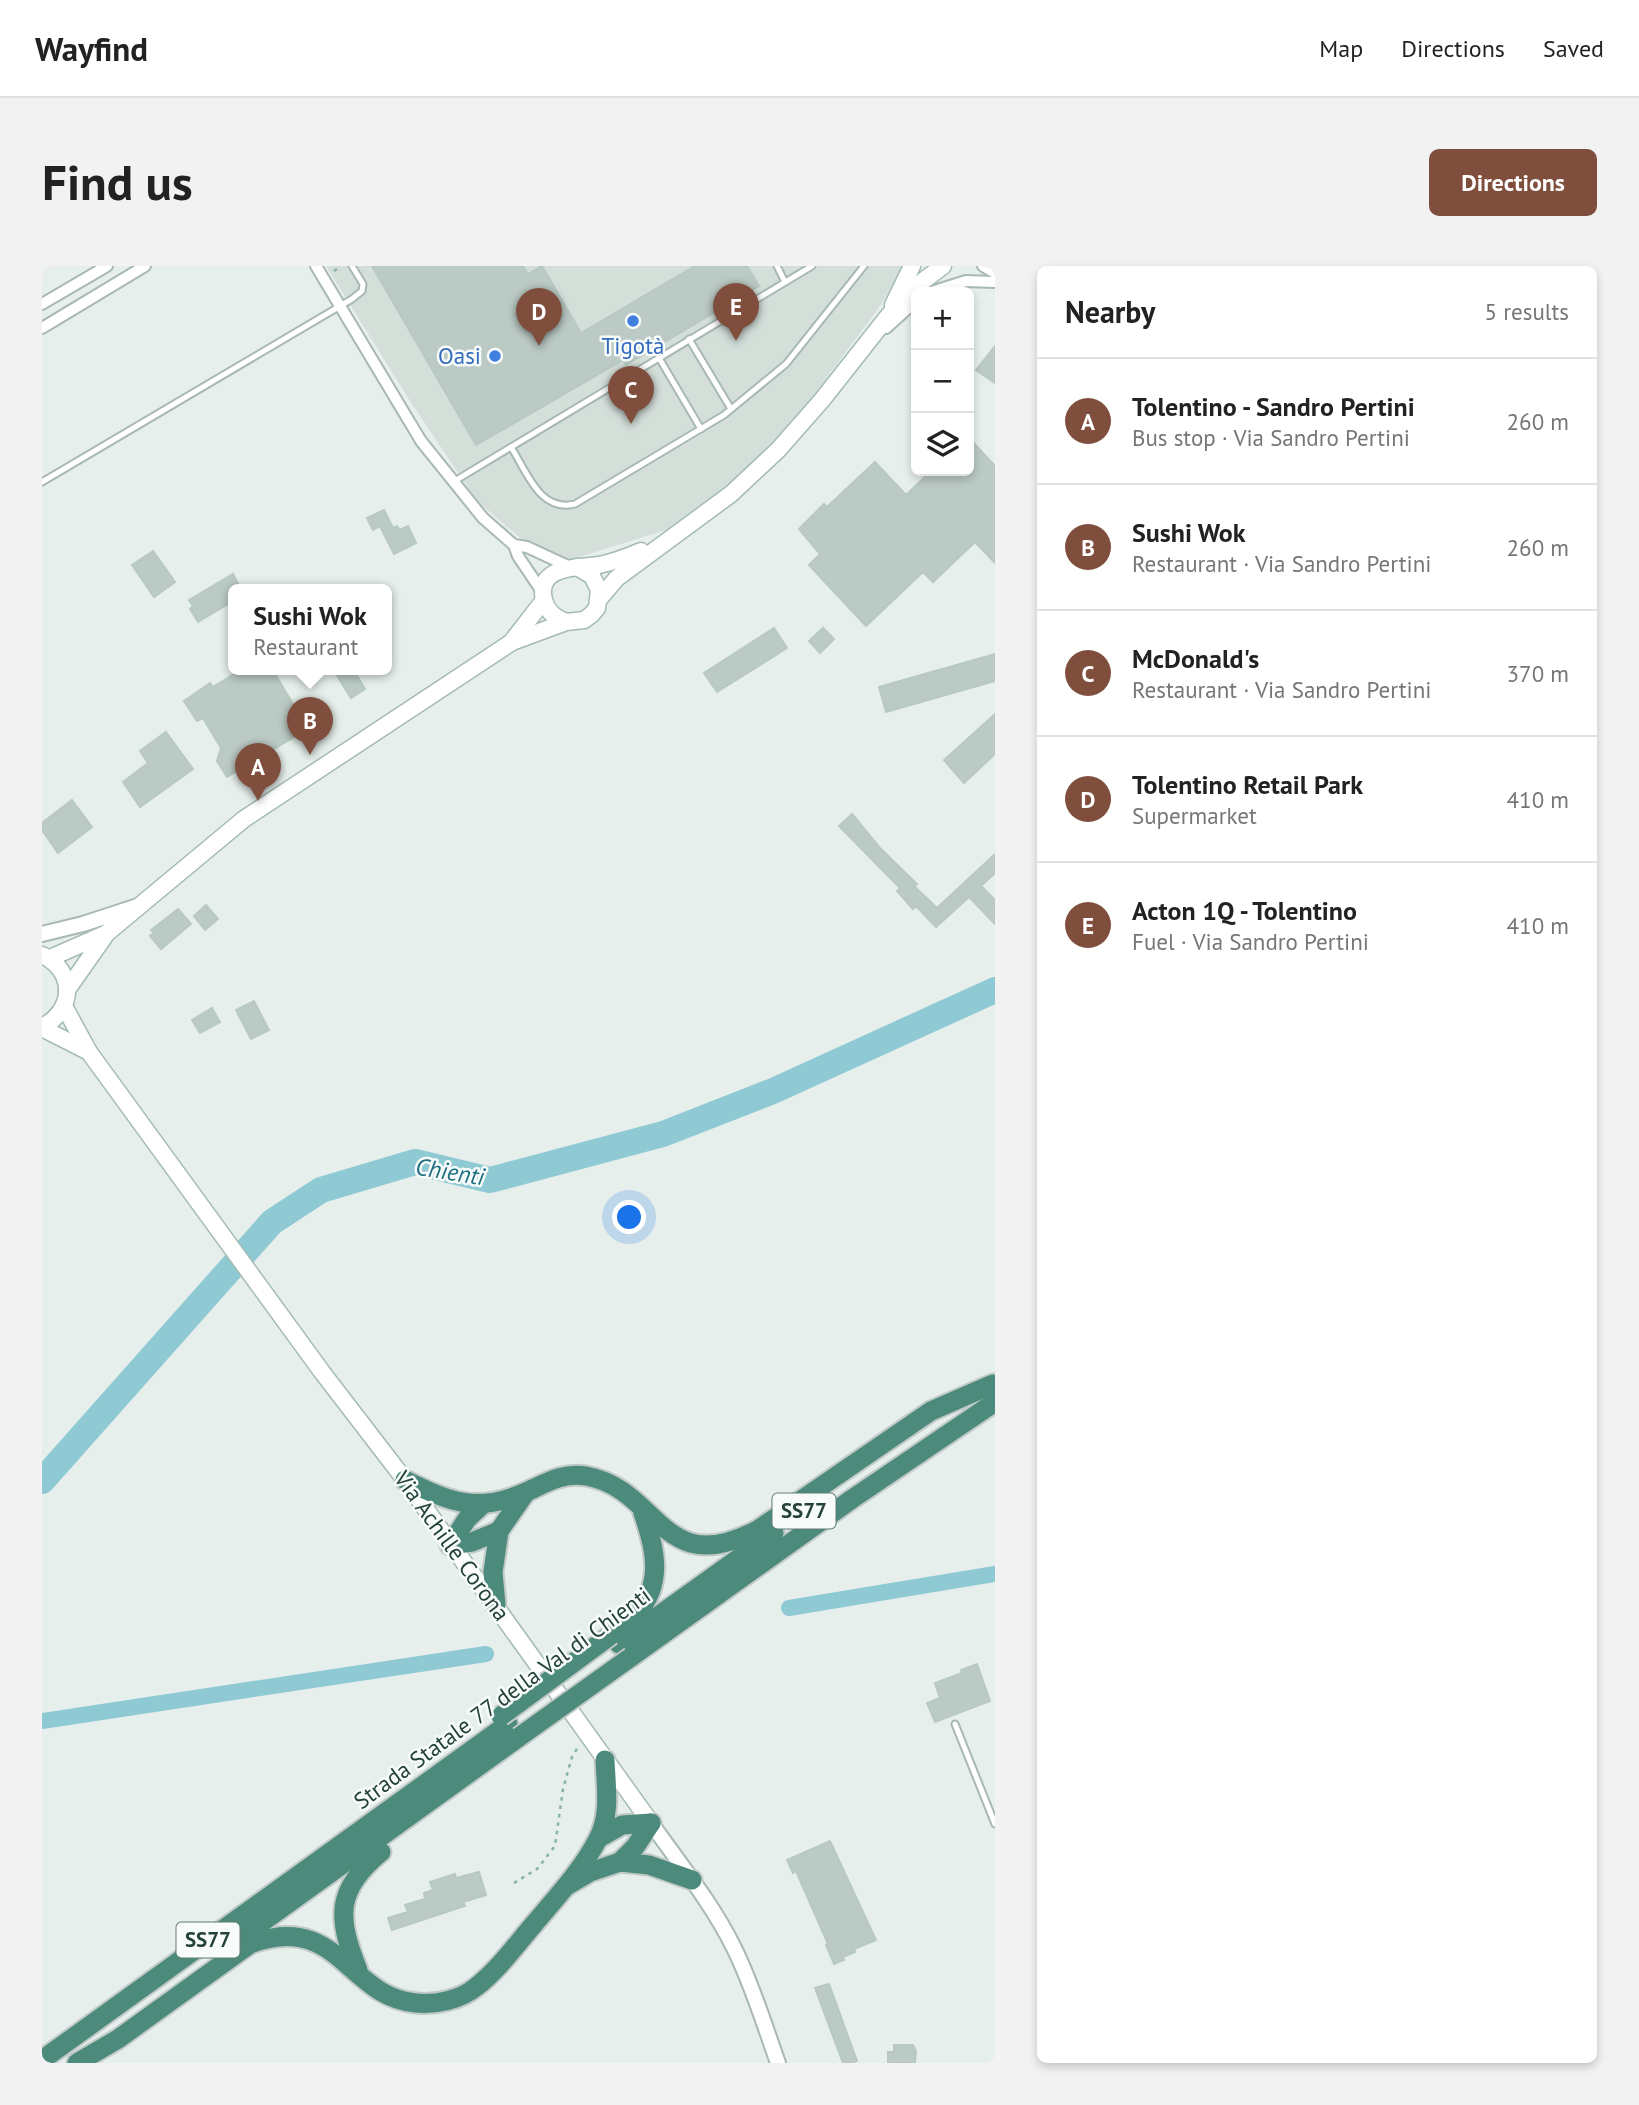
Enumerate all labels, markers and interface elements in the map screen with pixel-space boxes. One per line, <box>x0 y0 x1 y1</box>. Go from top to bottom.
text: Wayfind <box>35 27 148 70</box>
text: Map <box>1319 33 1363 64</box>
text: Directions <box>1401 33 1505 64</box>
text: Saved <box>1543 33 1604 64</box>
button: Directions <box>1429 149 1597 216</box>
text: Find us <box>42 150 193 214</box>
pin: E <box>713 283 759 341</box>
map controls <box>911 287 974 476</box>
button: + <box>911 287 974 350</box>
pin: D <box>516 288 562 346</box>
text: Nearby <box>1065 292 1155 331</box>
text: 5 results <box>1485 297 1569 326</box>
marker: Tigotà <box>625 313 641 329</box>
place label: Tigotà <box>602 331 664 360</box>
place label: Oasi <box>438 341 481 370</box>
marker: Oasi <box>487 348 503 364</box>
button: − <box>911 350 974 413</box>
pin: C <box>608 366 654 424</box>
text: Tolentino - Sandro Pertini <box>1132 390 1415 423</box>
text: A <box>1081 407 1095 436</box>
text: 260 m <box>1507 407 1569 436</box>
button: layers <box>911 413 974 476</box>
text: Bus stop · Via Sandro Pertini <box>1132 423 1410 452</box>
text: Sushi Wok <box>1132 516 1246 549</box>
text: B <box>1081 533 1095 562</box>
text: 260 m <box>1507 533 1569 562</box>
text: Restaurant · Via Sandro Pertini <box>1132 549 1431 578</box>
popup <box>228 584 392 675</box>
text: Sushi Wok <box>253 599 367 632</box>
text: Restaurant <box>253 632 358 661</box>
text: McDonald's <box>1132 642 1259 675</box>
text: C <box>1082 659 1094 688</box>
text: 370 m <box>1507 659 1569 688</box>
text: Restaurant · Via Sandro Pertini <box>1132 675 1431 704</box>
pin: B <box>287 697 333 755</box>
pin: A <box>235 743 281 801</box>
text: Tolentino Retail Park <box>1132 768 1363 801</box>
text: D <box>1081 785 1095 814</box>
text: 410 m <box>1507 785 1569 814</box>
text: Supermarket <box>1132 801 1257 830</box>
text: Acton 1Q - Tolentino <box>1132 894 1357 927</box>
text: E <box>1082 911 1094 940</box>
text: 410 m <box>1507 911 1569 940</box>
text: Fuel · Via Sandro Pertini <box>1132 927 1369 956</box>
water label: Chienti <box>413 1151 488 1192</box>
your location <box>612 1200 646 1234</box>
street label: Via Achille Corona <box>388 1464 517 1626</box>
road number: SS77 <box>772 1494 836 1528</box>
street label: Strada Statale 77 della Val di Chienti <box>348 1580 656 1815</box>
road number: SS77 <box>176 1922 240 1958</box>

